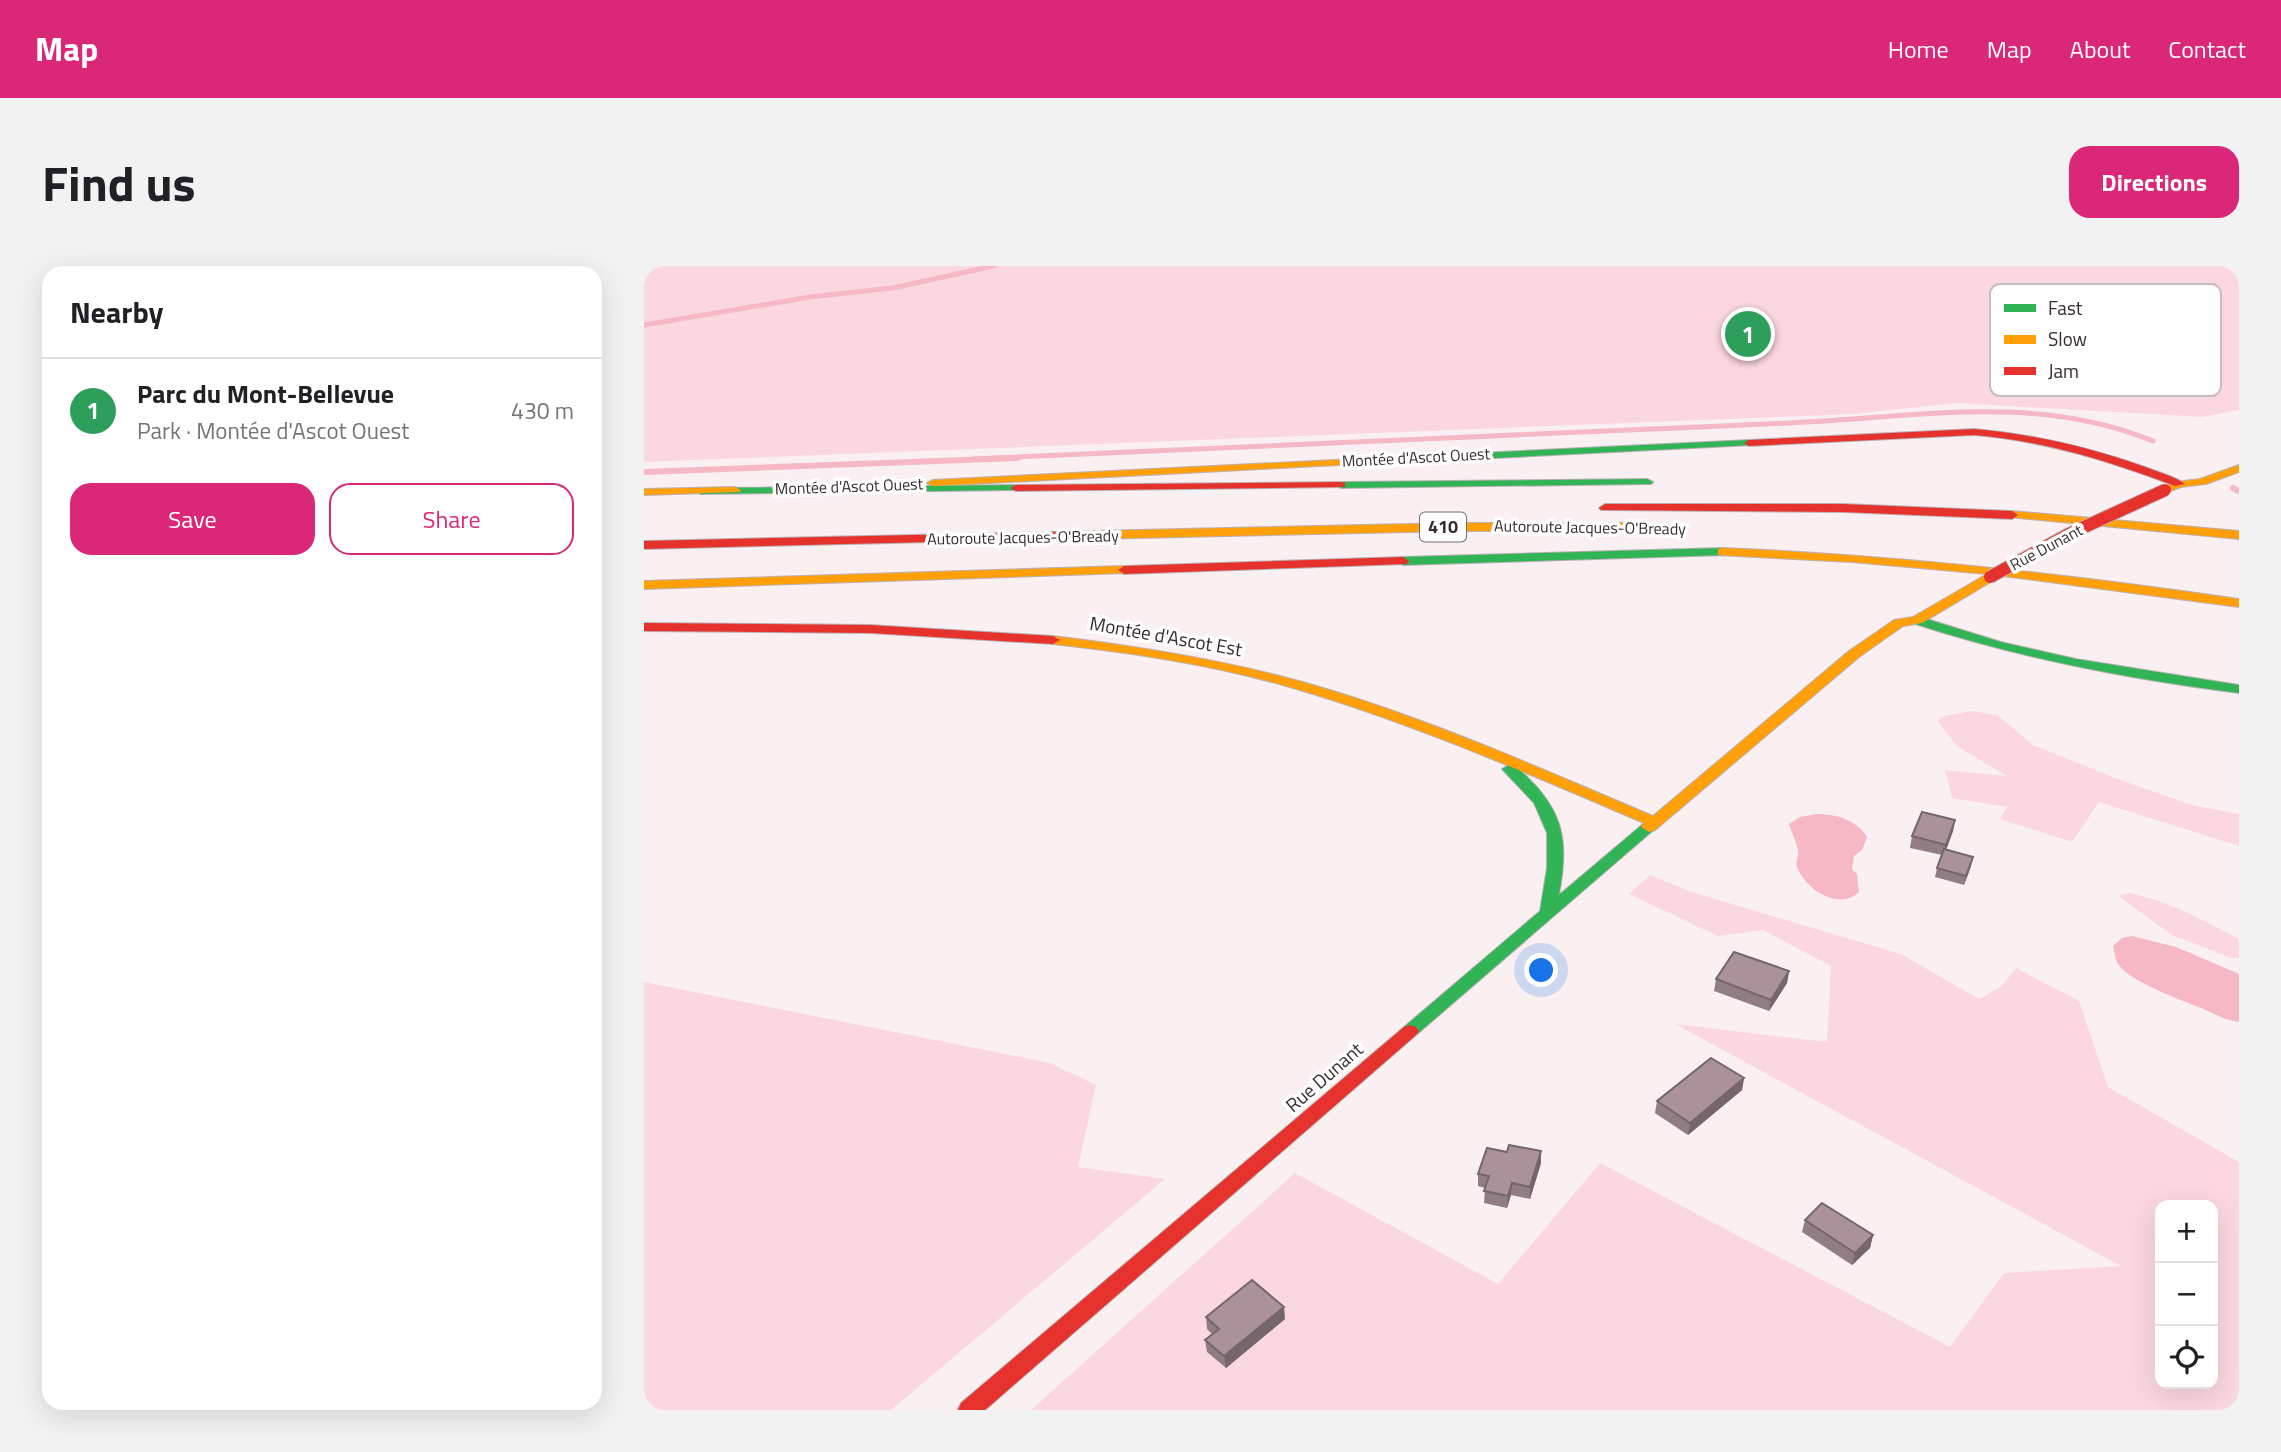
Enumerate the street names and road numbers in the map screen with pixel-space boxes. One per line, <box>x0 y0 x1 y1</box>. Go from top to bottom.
street label: Montée d'Ascot Ouest <box>1341 441 1491 473</box>
street label: Montée d'Ascot Ouest <box>774 471 924 501</box>
road number: 410 <box>1420 512 1466 542</box>
street label: Autoroute Jacques-O'Bready <box>1494 513 1686 541</box>
street label: Rue Dunant <box>2005 518 2087 576</box>
street label: Autoroute Jacques-O'Bready <box>927 523 1119 551</box>
street label: Montée d'Ascot Est <box>1088 608 1245 663</box>
street label: Rue Dunant <box>1279 1035 1369 1119</box>

